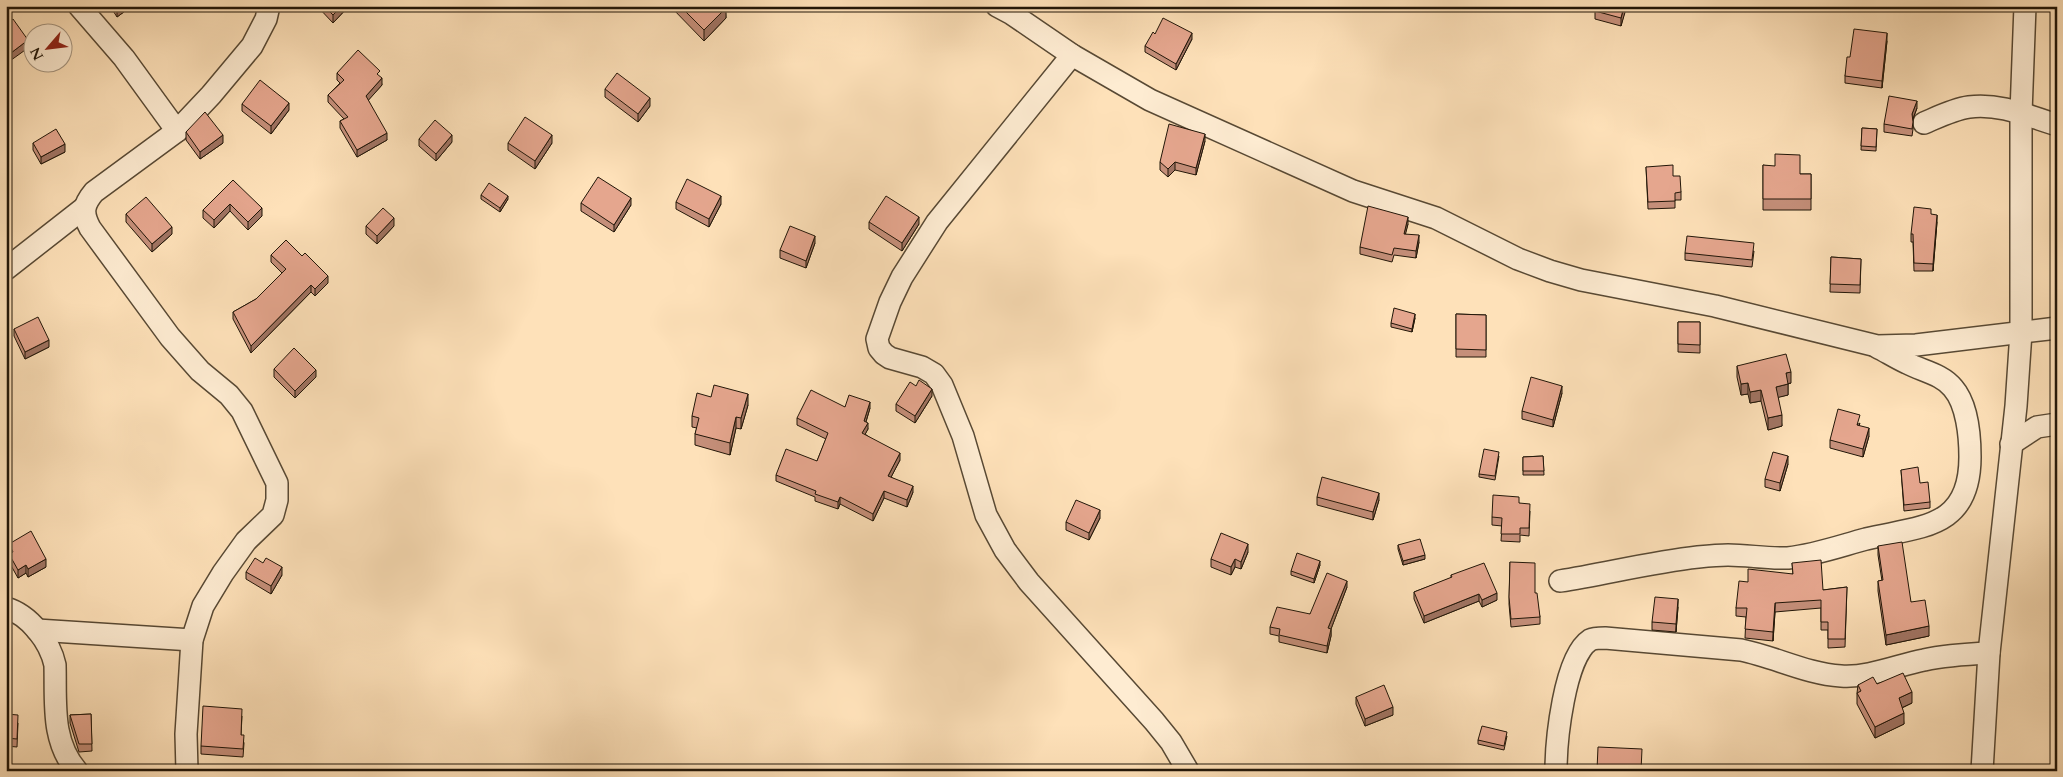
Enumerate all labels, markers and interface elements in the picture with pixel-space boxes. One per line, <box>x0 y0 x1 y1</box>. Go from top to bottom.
north arrow <box>22 22 72 72</box>
text: N <box>26 44 48 64</box>

